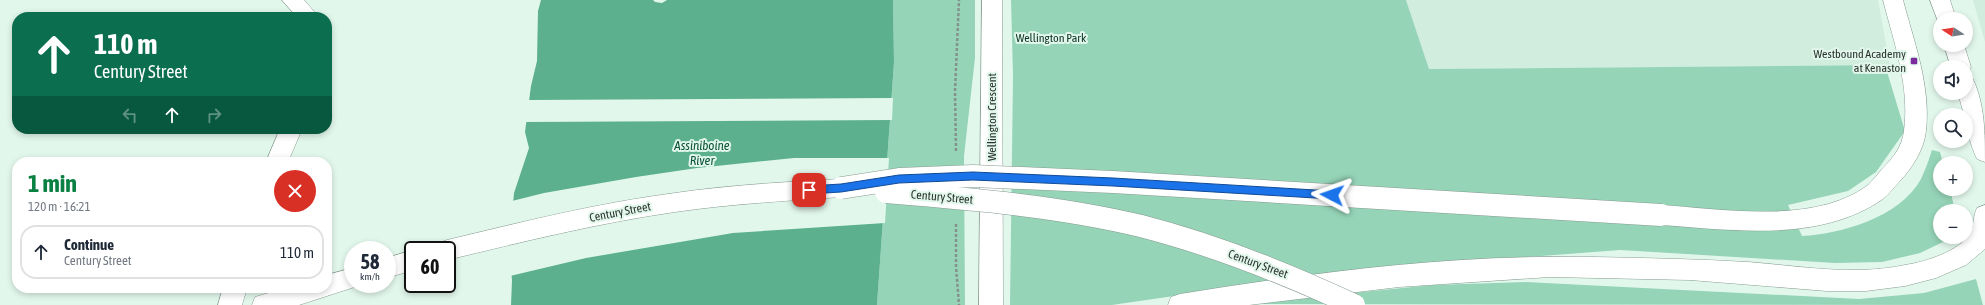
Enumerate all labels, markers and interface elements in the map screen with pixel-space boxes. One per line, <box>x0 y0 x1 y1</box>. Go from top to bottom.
north arrow <box>1933 12 1973 52</box>
map controls <box>1933 12 1973 244</box>
icon: ahead <box>28 28 80 80</box>
text: 110 m <box>94 28 157 60</box>
park label: Wellington Park <box>1016 31 1087 45</box>
place label: Westbound Academy at Kenaston <box>1814 47 1906 75</box>
marker: Westbound Academy at Kenaston <box>1909 56 1919 66</box>
button: sound <box>1933 60 1973 100</box>
text: Century Street <box>94 61 188 82</box>
street label: Wellington Crescent <box>985 72 999 161</box>
icon: left <box>119 104 141 126</box>
icon: ahead <box>161 104 183 126</box>
icon: right <box>203 104 225 126</box>
button: search <box>1933 108 1973 148</box>
water label: Assiniboine River <box>673 138 730 168</box>
button: + <box>1933 156 1973 196</box>
text: 1 min <box>28 170 77 197</box>
button: close <box>274 170 316 212</box>
pin <box>792 173 826 207</box>
position arrow <box>1311 174 1353 216</box>
icon: arrive <box>798 179 820 201</box>
street label: Century Street <box>910 187 974 207</box>
text: 120 m · 16:21 <box>28 199 91 214</box>
street label: Century Street <box>588 199 652 225</box>
button: − <box>1933 204 1973 244</box>
text: Continue <box>64 236 114 253</box>
icon: ahead <box>30 241 52 263</box>
speed limit sign: 60 <box>404 241 456 293</box>
text: 110 m <box>280 244 314 261</box>
street label: Century Street <box>1226 247 1290 281</box>
text: 58 <box>361 250 379 273</box>
text: Century Street <box>64 253 132 268</box>
text: km/h <box>360 271 380 282</box>

